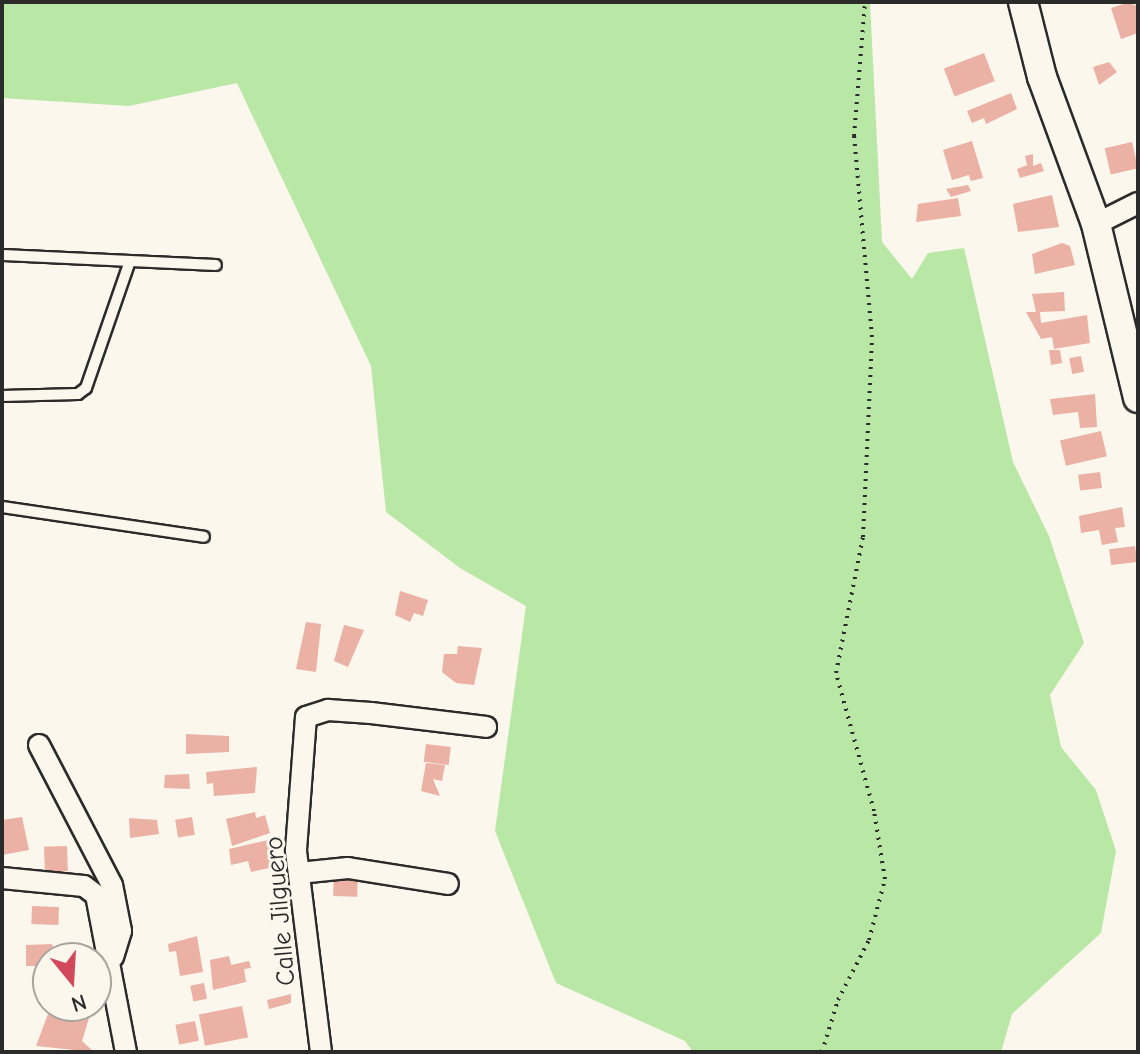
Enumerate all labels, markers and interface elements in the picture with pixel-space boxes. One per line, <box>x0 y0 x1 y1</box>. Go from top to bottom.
street label: Calle Jilguero <box>259 835 303 987</box>
north arrow <box>32 942 112 1022</box>
text: N <box>68 988 90 1018</box>

